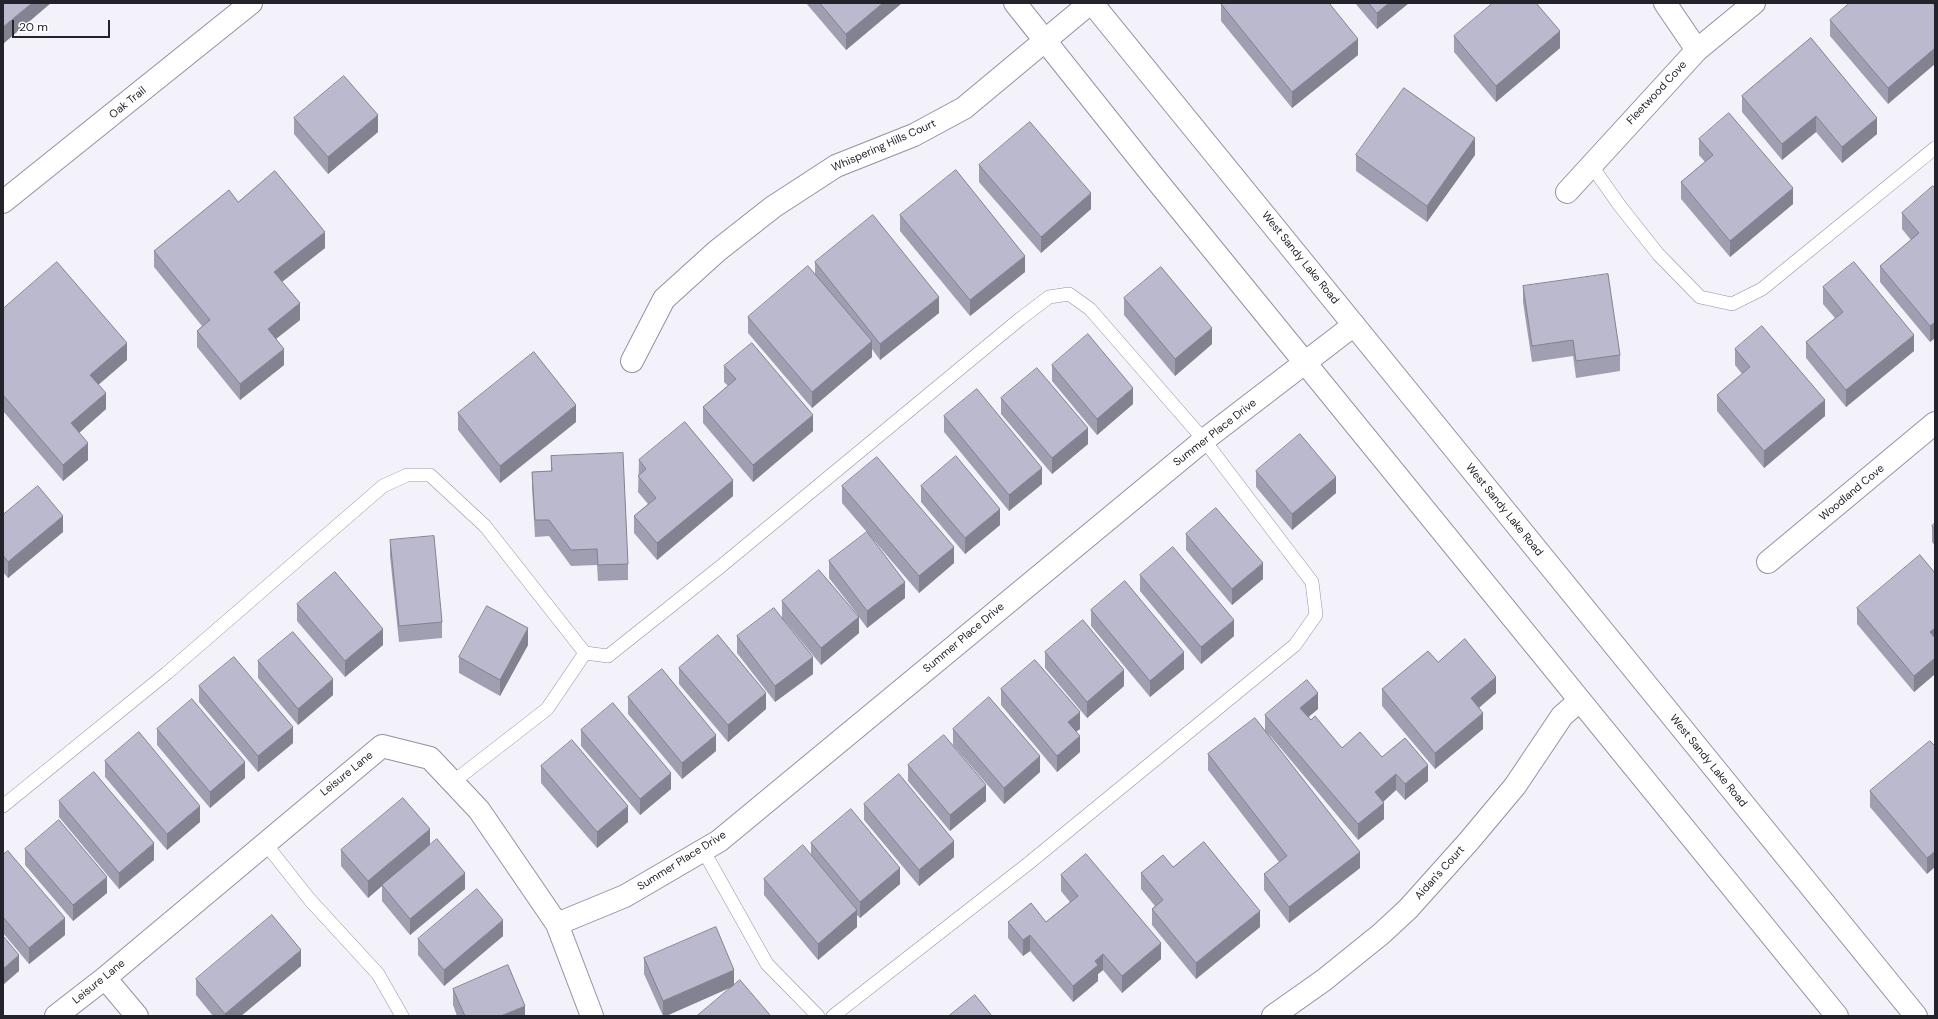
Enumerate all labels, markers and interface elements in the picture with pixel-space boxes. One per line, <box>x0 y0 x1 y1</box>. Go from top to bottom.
scale bar <box>14 12 112 38</box>
text: 20 m <box>19 19 48 35</box>
street label: Fleetwood Cove <box>1624 59 1690 127</box>
street label: Oak Trail <box>107 84 149 122</box>
street label: Whispering Hills Court <box>830 117 938 175</box>
street label: West Sandy Lake Road <box>1259 209 1341 307</box>
street label: Summer Place Drive <box>1171 396 1259 470</box>
street label: West Sandy Lake Road <box>1463 461 1545 559</box>
street label: Woodland Cove <box>1817 462 1887 524</box>
street label: Summer Place Drive <box>921 600 1007 676</box>
street label: West Sandy Lake Road <box>1667 712 1749 810</box>
street label: Leisure Lane <box>318 749 376 799</box>
street label: Summer Place Drive <box>635 828 729 894</box>
street label: Aidan's Court <box>1412 843 1468 903</box>
street label: Leisure Lane <box>70 957 128 1007</box>

